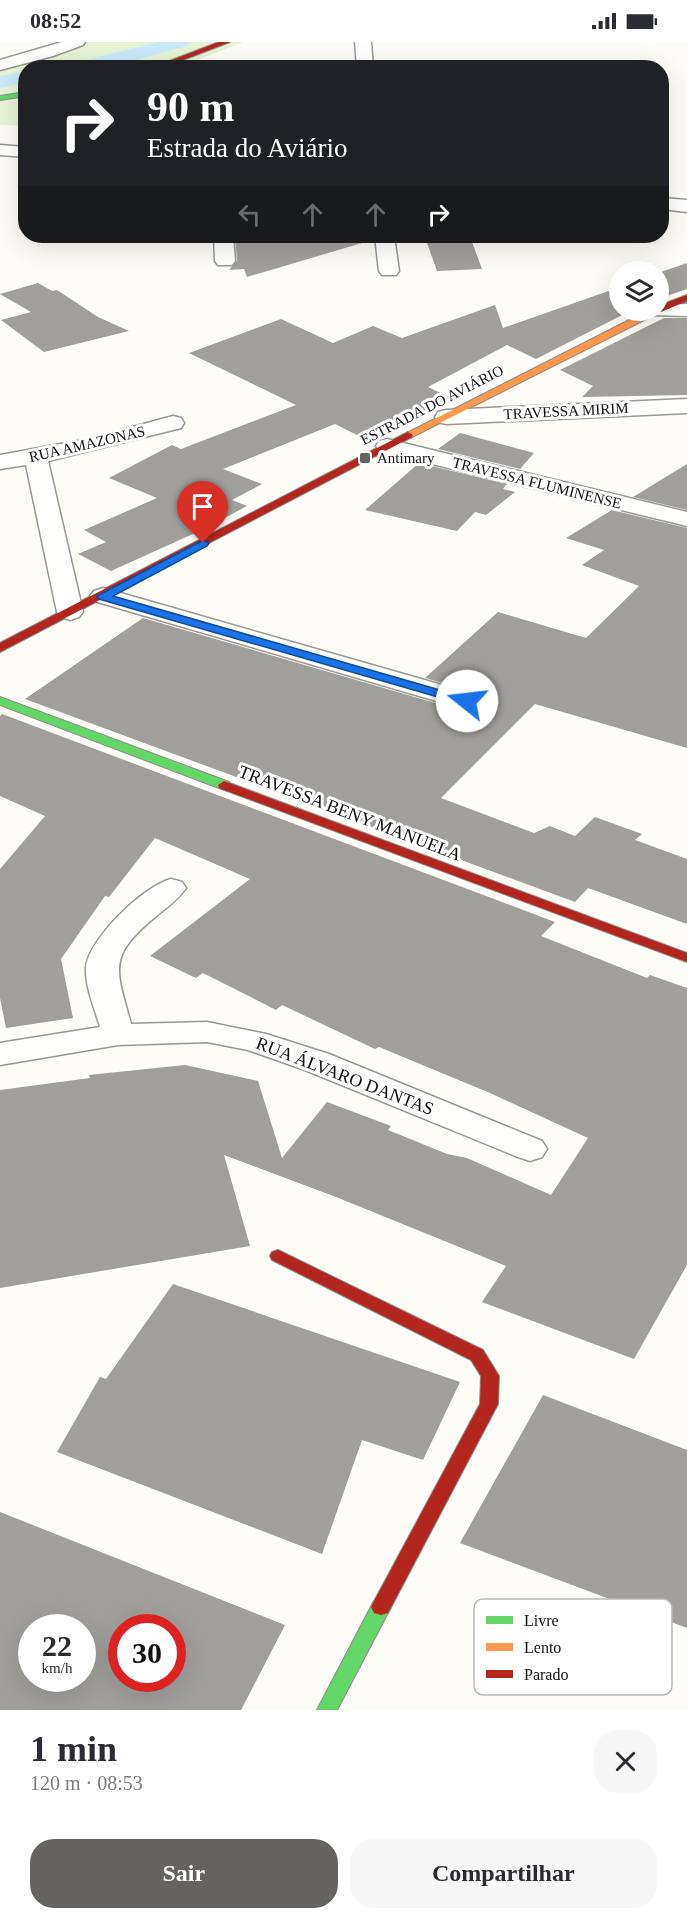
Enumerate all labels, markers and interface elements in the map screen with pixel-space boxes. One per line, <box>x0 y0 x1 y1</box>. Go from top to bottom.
text: 08:52 <box>30 8 81 33</box>
icon: right <box>48 84 126 162</box>
text: 90 m <box>147 84 235 130</box>
text: Estrada do Aviário <box>147 133 347 163</box>
icon: left <box>233 198 266 231</box>
icon: ahead <box>296 198 329 231</box>
icon: ahead <box>359 198 392 231</box>
icon: right <box>422 198 455 231</box>
map controls <box>609 261 669 321</box>
button: layers <box>609 261 669 321</box>
street label: ESTRADA DO AVIÁRIO <box>358 362 506 448</box>
street label: TRAVESSA MIRIM <box>503 400 629 422</box>
street label: RUA AMAZONAS <box>27 423 147 465</box>
place label: Antimary <box>377 450 435 466</box>
marker: Antimary <box>358 451 372 465</box>
street label: TRAVESSA FLUMINENSE <box>451 454 623 512</box>
pin <box>177 481 228 543</box>
icon: arrive <box>186 490 219 523</box>
position arrow <box>435 669 499 733</box>
street label: TRAVESSA BENY MANUELA <box>236 761 464 865</box>
street label: RUA ÁLVARO DANTAS <box>253 1032 437 1119</box>
legend <box>474 1599 672 1695</box>
text: Livre <box>524 1612 559 1629</box>
speed limit sign: 30 <box>108 1614 186 1692</box>
text: 22 <box>42 1629 72 1662</box>
text: Lento <box>524 1639 561 1656</box>
text: km/h <box>42 1660 72 1676</box>
text: Parado <box>524 1666 568 1683</box>
text: 1 min <box>30 1729 117 1769</box>
button: close <box>594 1730 657 1793</box>
text: 120 m · 08:53 <box>30 1772 143 1794</box>
button: Sair <box>30 1839 338 1908</box>
button: Compartilhar <box>350 1839 657 1908</box>

